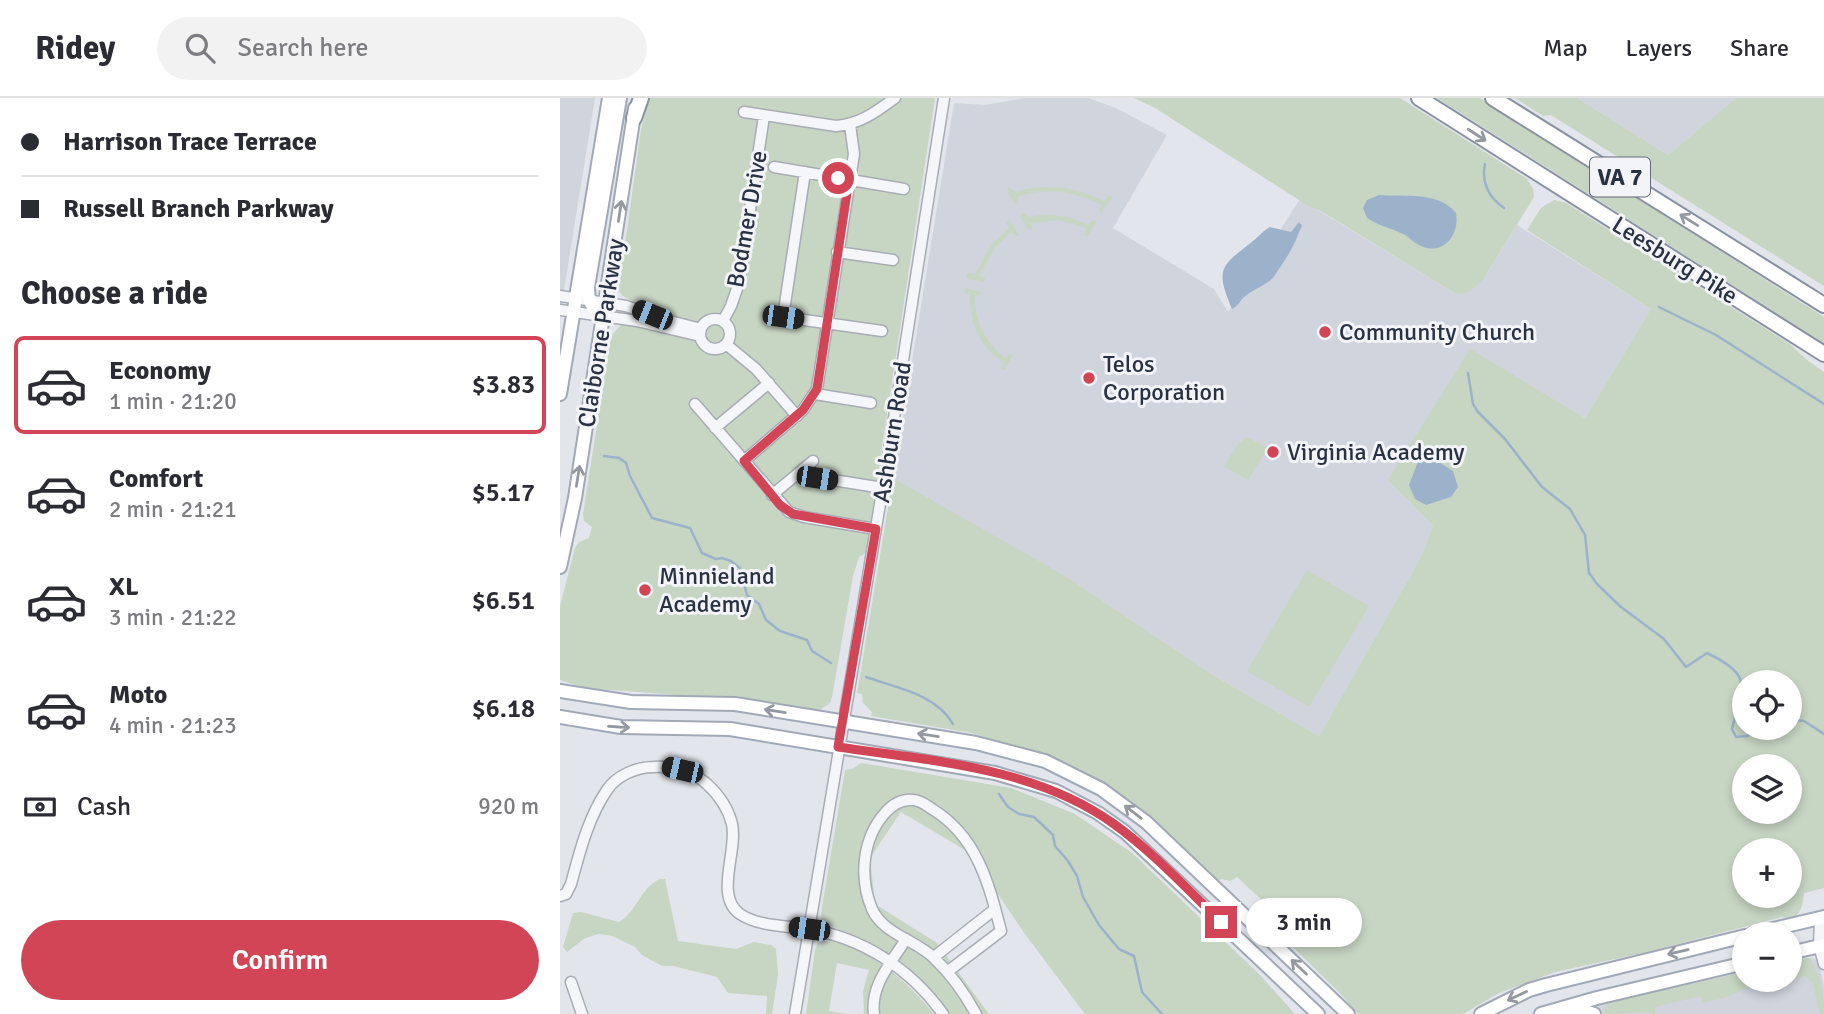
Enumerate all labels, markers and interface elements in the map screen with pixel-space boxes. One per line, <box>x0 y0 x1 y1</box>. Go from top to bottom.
search box <box>157 17 647 80</box>
text: Ridey <box>35 28 115 69</box>
icon: search <box>181 29 219 67</box>
text: Search here <box>237 32 369 64</box>
text: Map <box>1543 33 1588 63</box>
text: Layers <box>1626 33 1692 63</box>
text: Share <box>1730 33 1789 63</box>
text: Harrison Trace Terrace <box>63 126 317 158</box>
one-way arrow <box>1466 128 1486 142</box>
street label: Bodmer Drive <box>720 148 774 290</box>
road number: VA 7 <box>1590 158 1650 197</box>
route start <box>822 162 854 194</box>
text: Russell Branch Parkway <box>63 193 334 225</box>
one-way arrow <box>614 200 627 223</box>
street label: Leesburg Pike <box>1607 210 1743 310</box>
one-way arrow <box>1680 213 1699 228</box>
street label: Claiborne Parkway <box>571 236 631 430</box>
text: Choose a ride <box>21 274 208 313</box>
car <box>629 297 676 333</box>
car <box>761 304 806 330</box>
place label: Community Church <box>1339 317 1535 347</box>
marker: Community Church <box>1317 324 1333 340</box>
place label: Telos Corporation <box>1103 349 1225 407</box>
icon: car <box>25 354 88 417</box>
text: Economy <box>109 355 211 387</box>
street label: Ashburn Road <box>866 359 918 505</box>
text: $3.83 <box>472 369 535 401</box>
marker: Telos Corporation <box>1081 370 1097 386</box>
text: 1 min · 21:20 <box>109 387 237 416</box>
place label: Virginia Academy <box>1287 437 1465 467</box>
marker: Virginia Academy <box>1265 444 1281 460</box>
icon: car <box>25 462 88 525</box>
text: Comfort <box>109 463 203 495</box>
car <box>795 464 840 492</box>
one-way arrow <box>572 466 585 488</box>
text: $5.17 <box>472 477 535 509</box>
text: 2 min · 21:21 <box>109 495 237 524</box>
place label: Minnieland Academy <box>659 561 775 619</box>
icon: car <box>25 570 88 633</box>
text: XL <box>109 571 139 603</box>
marker: Minnieland Academy <box>637 582 653 598</box>
text: $6.51 <box>472 585 535 617</box>
text: 3 min · 21:22 <box>109 603 237 632</box>
map controls <box>1732 670 1802 992</box>
button: locate <box>1732 670 1802 740</box>
icon: car <box>25 678 88 741</box>
text: Moto <box>109 679 167 711</box>
text: $6.18 <box>472 693 535 725</box>
one-way arrow <box>764 704 787 717</box>
text: 4 min · 21:23 <box>109 711 237 740</box>
one-way arrow <box>608 721 630 734</box>
one-way arrow <box>917 728 940 741</box>
button: layers <box>1732 754 1802 824</box>
car <box>660 755 705 785</box>
icon: cash <box>21 788 59 826</box>
text: Cash <box>77 791 131 823</box>
text: 920 m <box>478 792 539 821</box>
one-way arrow <box>1124 804 1142 819</box>
button: + <box>1732 838 1802 908</box>
callout: 3 min <box>1246 898 1361 946</box>
route end <box>1205 906 1237 938</box>
text: 3 min <box>1276 908 1332 937</box>
car <box>787 916 832 942</box>
button: Confirm <box>21 920 539 1000</box>
button: − <box>1732 922 1802 992</box>
one-way arrow <box>1667 946 1690 959</box>
one-way arrow <box>1290 959 1308 975</box>
one-way arrow <box>1507 990 1528 1003</box>

